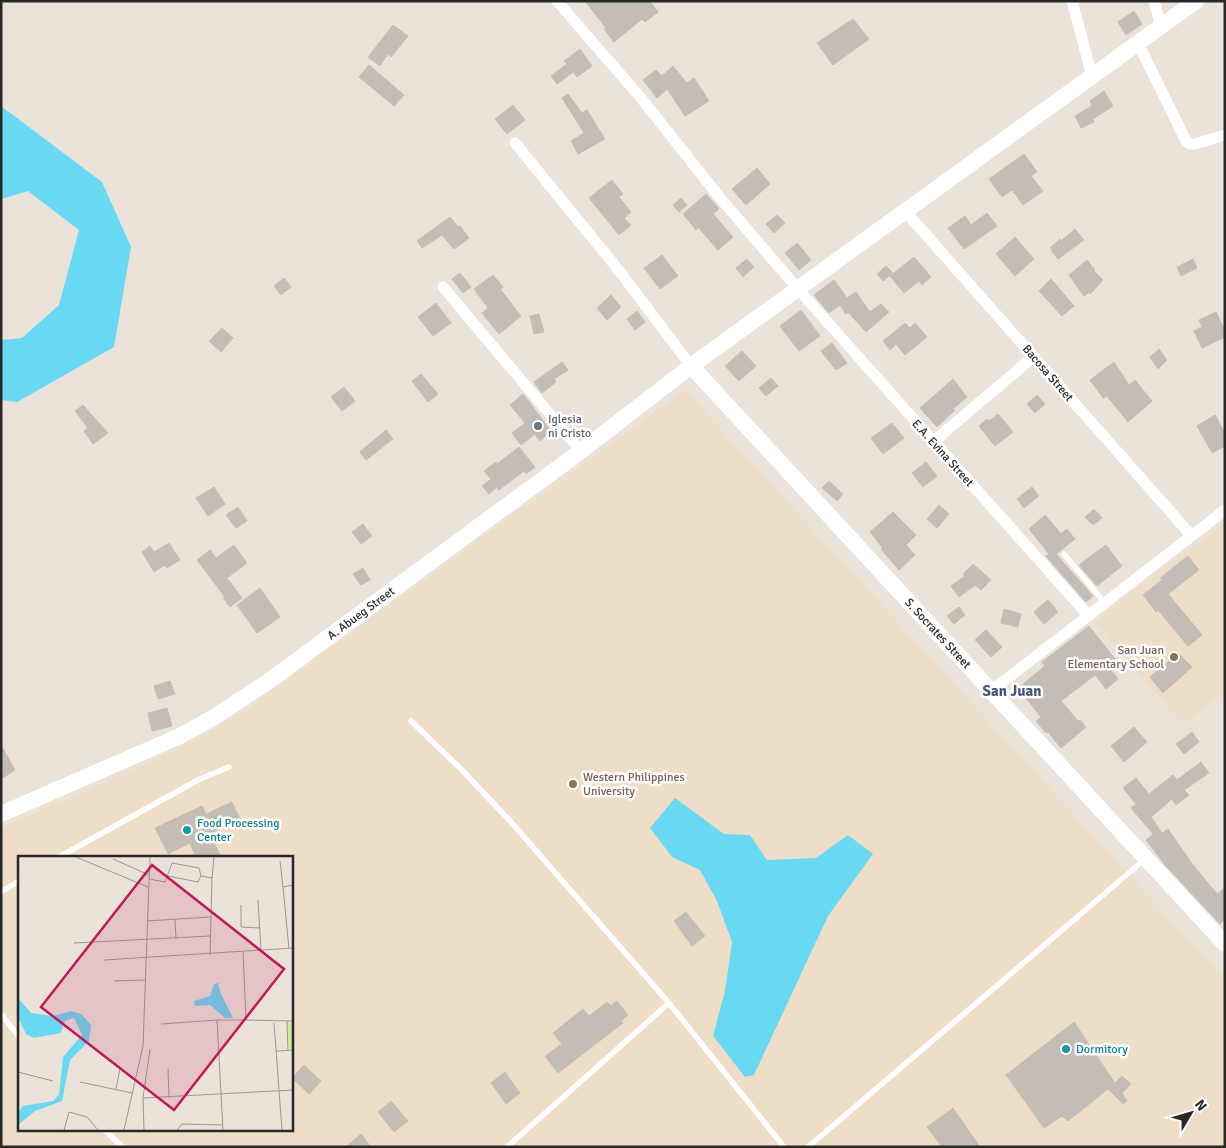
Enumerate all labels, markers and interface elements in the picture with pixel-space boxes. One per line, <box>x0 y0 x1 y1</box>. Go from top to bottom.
street label: Bacosa Street <box>1019 342 1076 405</box>
place label: Iglesia ni Cristo <box>548 412 591 441</box>
street label: E.A. Evina Street <box>909 417 977 490</box>
marker: Iglesia ni Cristo <box>532 420 544 432</box>
street label: A. Abueg Street <box>324 584 398 644</box>
street label: S. Socrates Street <box>901 595 974 672</box>
place label: San Juan Elementary School <box>1068 643 1164 672</box>
marker: San Juan Elementary School <box>1168 651 1180 663</box>
district label: San Juan <box>983 682 1041 700</box>
place label: Western Philippines University <box>583 770 685 799</box>
marker: Western Philippines University <box>567 778 579 790</box>
place label: Food Processing Center <box>197 816 280 845</box>
marker: Food Processing Center <box>181 824 193 836</box>
inset map <box>18 856 292 1130</box>
place label: Dormitory <box>1076 1042 1128 1057</box>
marker: Dormitory <box>1060 1043 1072 1055</box>
north arrow <box>1166 1088 1216 1138</box>
text: N <box>1191 1096 1211 1114</box>

